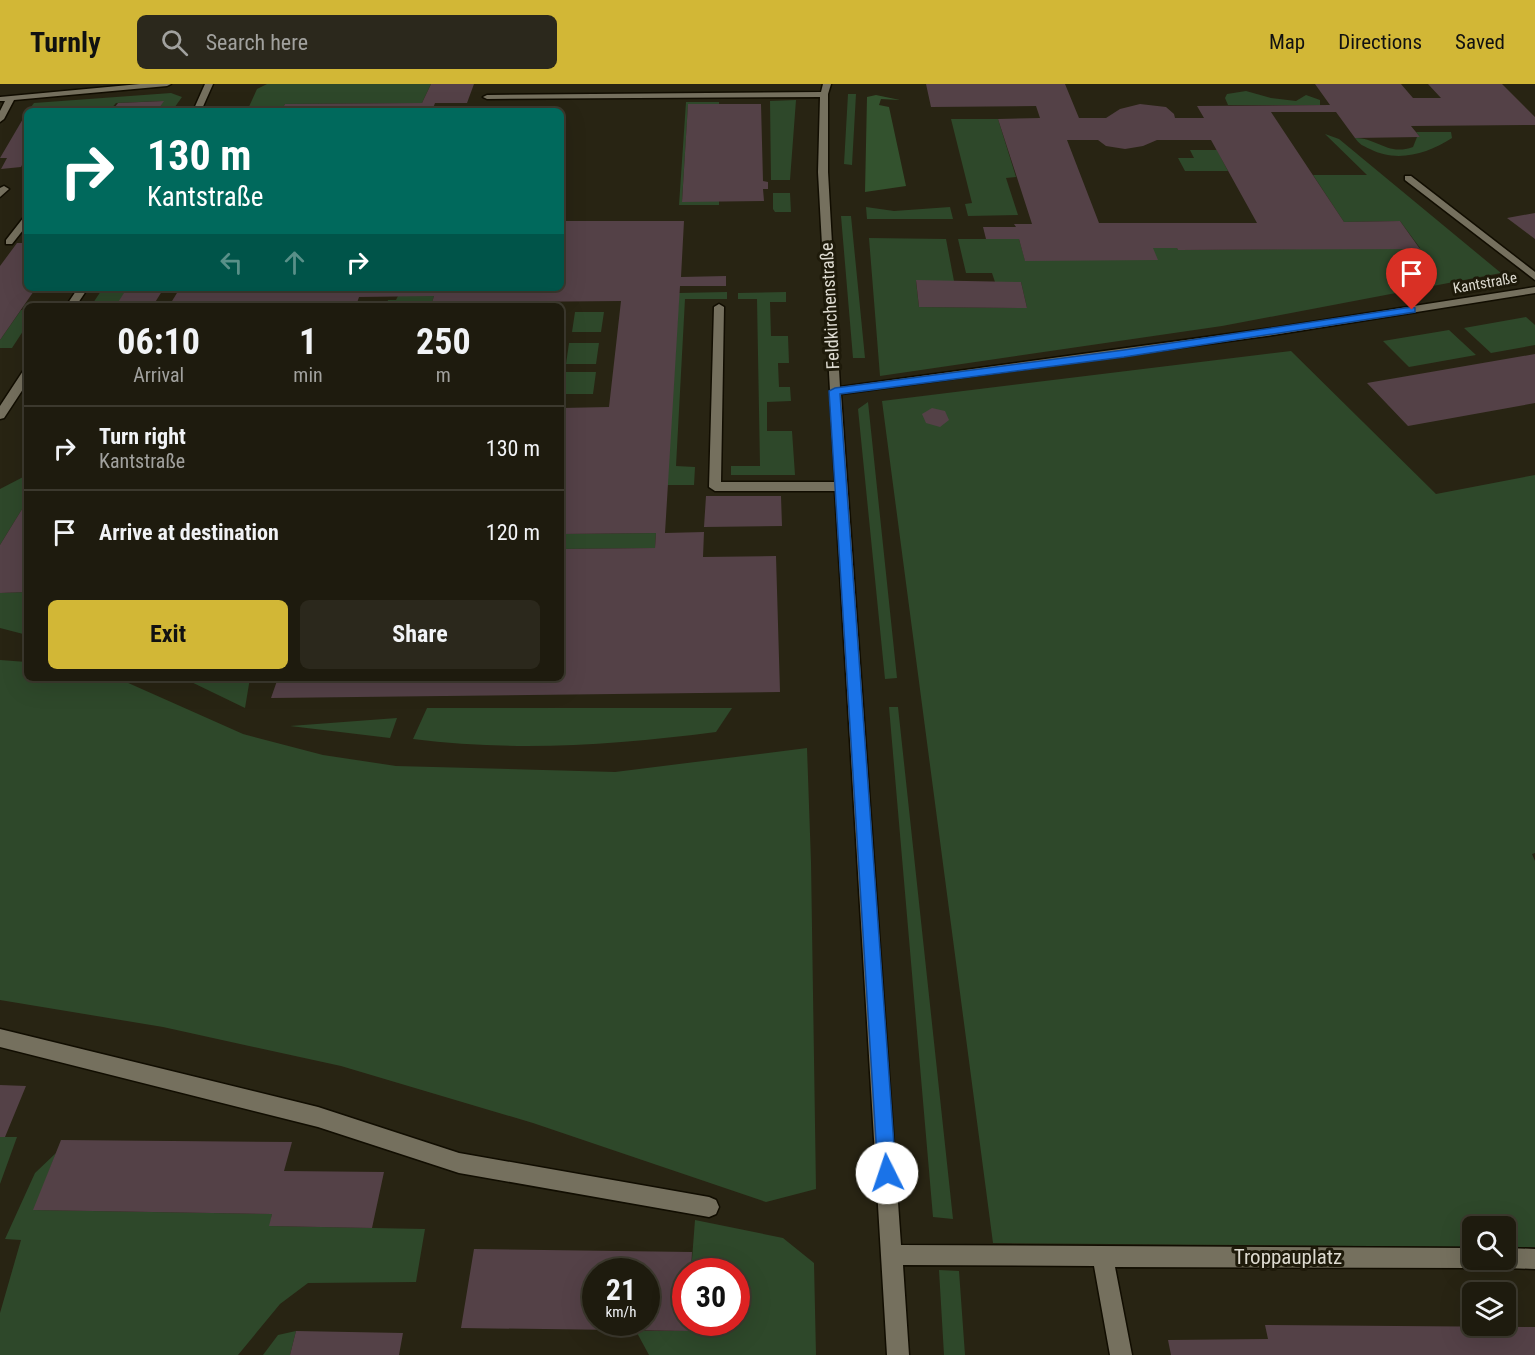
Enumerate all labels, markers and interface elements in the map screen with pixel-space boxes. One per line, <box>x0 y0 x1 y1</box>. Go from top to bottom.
search box <box>137 15 557 69</box>
text: Turnly <box>30 26 101 59</box>
icon: search <box>158 26 191 59</box>
text: Search here <box>206 30 308 55</box>
text: Map <box>1269 30 1305 54</box>
text: Directions <box>1338 30 1422 54</box>
text: Saved <box>1455 30 1505 54</box>
text: 130 m <box>147 131 252 180</box>
icon: right <box>48 132 126 210</box>
text: Kantstraße <box>147 181 263 213</box>
street label: Feldkirchenstraße <box>816 242 843 370</box>
icon: left <box>215 246 248 279</box>
icon: ahead <box>278 246 311 279</box>
icon: right <box>341 246 374 279</box>
pin <box>1386 248 1437 310</box>
icon: arrive <box>1395 257 1428 290</box>
street label: Kantstraße <box>1452 269 1518 297</box>
text: 06:10 <box>117 321 200 363</box>
text: 1 <box>299 321 317 363</box>
text: 250 <box>416 321 471 363</box>
text: Arrival <box>133 363 184 387</box>
text: min <box>293 363 323 387</box>
text: m <box>436 363 451 387</box>
text: Turn right <box>99 424 186 449</box>
icon: right <box>48 432 81 465</box>
text: 130 m <box>486 436 540 461</box>
text: Kantstraße <box>99 449 185 473</box>
icon: arrive <box>48 516 81 549</box>
text: Arrive at destination <box>99 520 279 545</box>
text: 120 m <box>486 520 540 545</box>
button: Exit <box>48 600 288 669</box>
button: Share <box>300 600 540 669</box>
position arrow <box>855 1141 919 1205</box>
map controls <box>1462 1216 1516 1336</box>
button: search <box>1462 1216 1516 1270</box>
street label: Troppauplatz <box>1234 1245 1342 1269</box>
speed limit sign: 30 <box>672 1258 750 1336</box>
text: 21 <box>606 1272 636 1307</box>
button: layers <box>1462 1282 1516 1336</box>
text: km/h <box>606 1303 636 1321</box>

